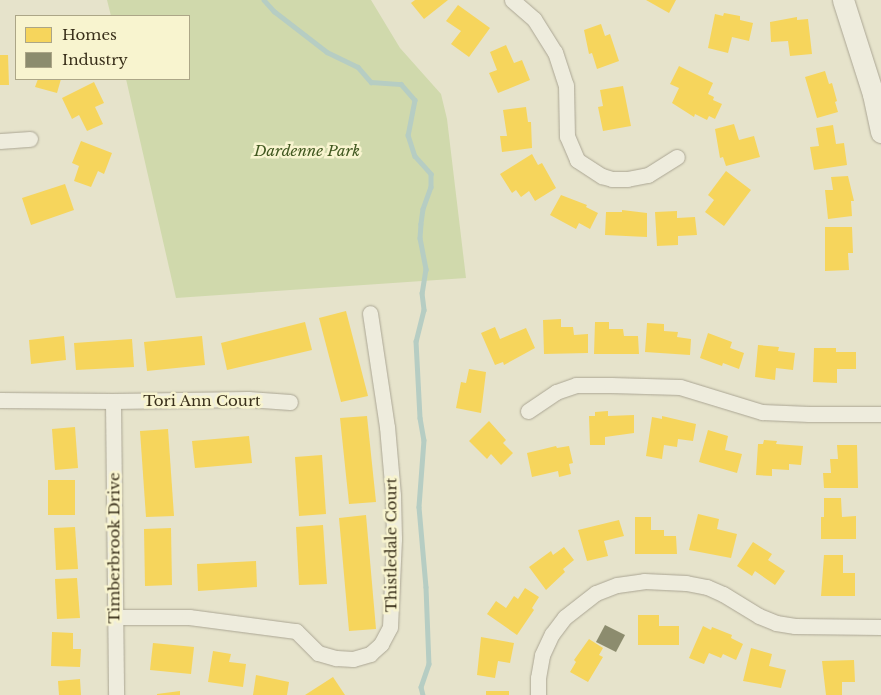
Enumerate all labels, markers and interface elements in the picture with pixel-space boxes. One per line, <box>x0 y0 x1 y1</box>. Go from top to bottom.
legend <box>15 15 190 80</box>
text: Homes <box>62 25 117 44</box>
text: Industry <box>62 50 128 69</box>
park label: Dardenne Park <box>254 142 360 160</box>
street label: Tori Ann Court <box>143 392 261 410</box>
street label: Timberbrook Drive <box>105 472 123 624</box>
street label: Thistledale Court <box>382 478 400 612</box>

